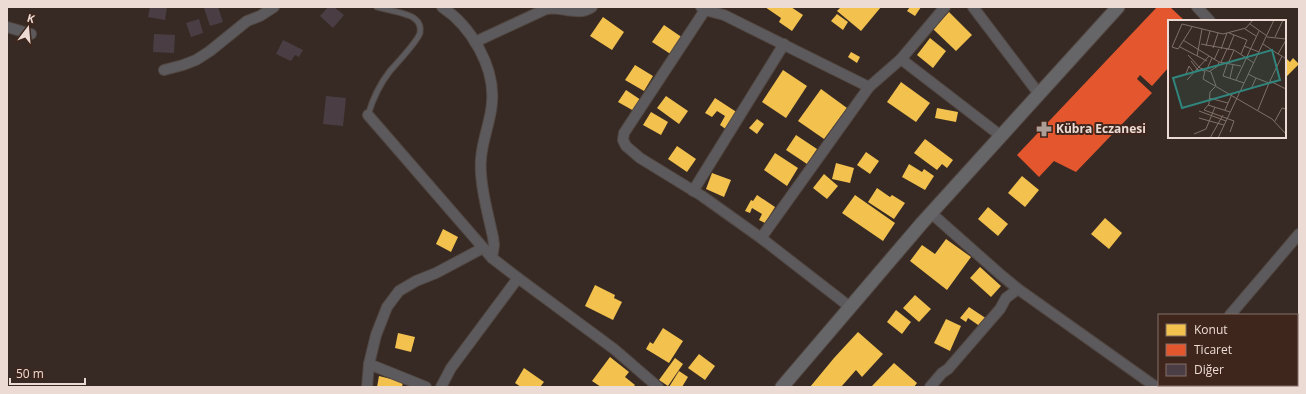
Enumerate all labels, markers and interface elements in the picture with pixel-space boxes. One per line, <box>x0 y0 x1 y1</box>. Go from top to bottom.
north arrow <box>8 8 48 48</box>
text: K <box>25 10 37 26</box>
inset map <box>1168 20 1286 138</box>
pharmacy icon: Kübra Eczanesi <box>1035 120 1053 138</box>
place label: Kübra Eczanesi <box>1056 120 1146 137</box>
legend <box>1158 314 1298 386</box>
text: Konut <box>1194 321 1228 338</box>
text: Ticaret <box>1194 341 1232 358</box>
scale bar <box>10 360 85 386</box>
text: Diğer <box>1194 361 1224 378</box>
text: 50 m <box>16 365 44 382</box>

